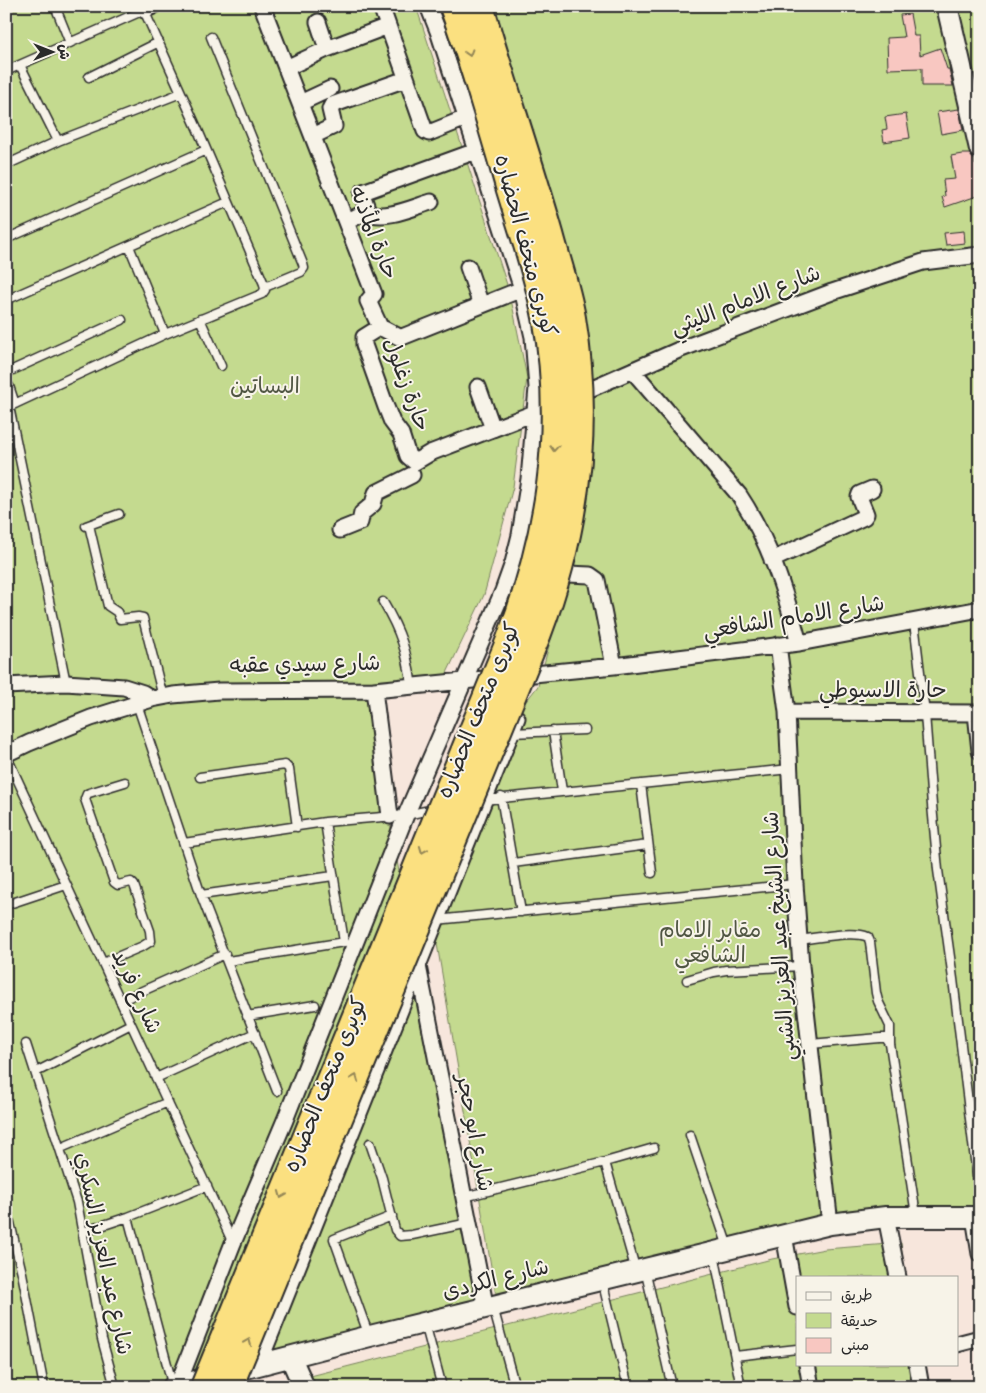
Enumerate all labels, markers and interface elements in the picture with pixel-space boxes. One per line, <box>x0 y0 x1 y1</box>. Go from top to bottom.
north arrow <box>28 28 78 78</box>
text: ش <box>53 44 74 60</box>
one-way arrow <box>463 48 473 56</box>
street label: كوبرى متحف الحضاره <box>484 151 564 341</box>
street label: حارة المأذنه <box>339 181 405 285</box>
street label: شارع الامام الليثي <box>666 259 826 346</box>
street label: حارة زغلول <box>373 334 437 436</box>
park label: البساتين <box>230 372 300 404</box>
one-way arrow <box>549 445 560 453</box>
street label: شارع الامام الشافعي <box>701 589 887 650</box>
street label: كوبرى متحف الحضاره <box>430 618 530 804</box>
street label: شارع سيدي عقبه <box>229 649 381 683</box>
street label: حارة الاسيوطي <box>819 676 947 709</box>
street label: شارع الشيخ عبد العزيز الشبي <box>756 810 807 1062</box>
one-way arrow <box>419 845 430 854</box>
park label: مقابر الامام الشافعي <box>659 916 761 974</box>
street label: شارع فريد <box>101 944 169 1040</box>
street label: كوبرى متحف الحضاره <box>277 992 377 1178</box>
street label: شارع ابو حجر <box>446 1070 500 1194</box>
one-way arrow <box>349 1074 359 1082</box>
street label: شارع عبد العزيز السكري <box>65 1150 139 1358</box>
one-way arrow <box>277 1190 288 1199</box>
street label: شارع الكردى <box>439 1252 553 1310</box>
legend <box>796 1276 958 1366</box>
text: طريق <box>841 1285 873 1307</box>
text: حديقة <box>841 1311 878 1333</box>
text: مبنى <box>841 1335 869 1357</box>
one-way arrow <box>242 1338 252 1346</box>

